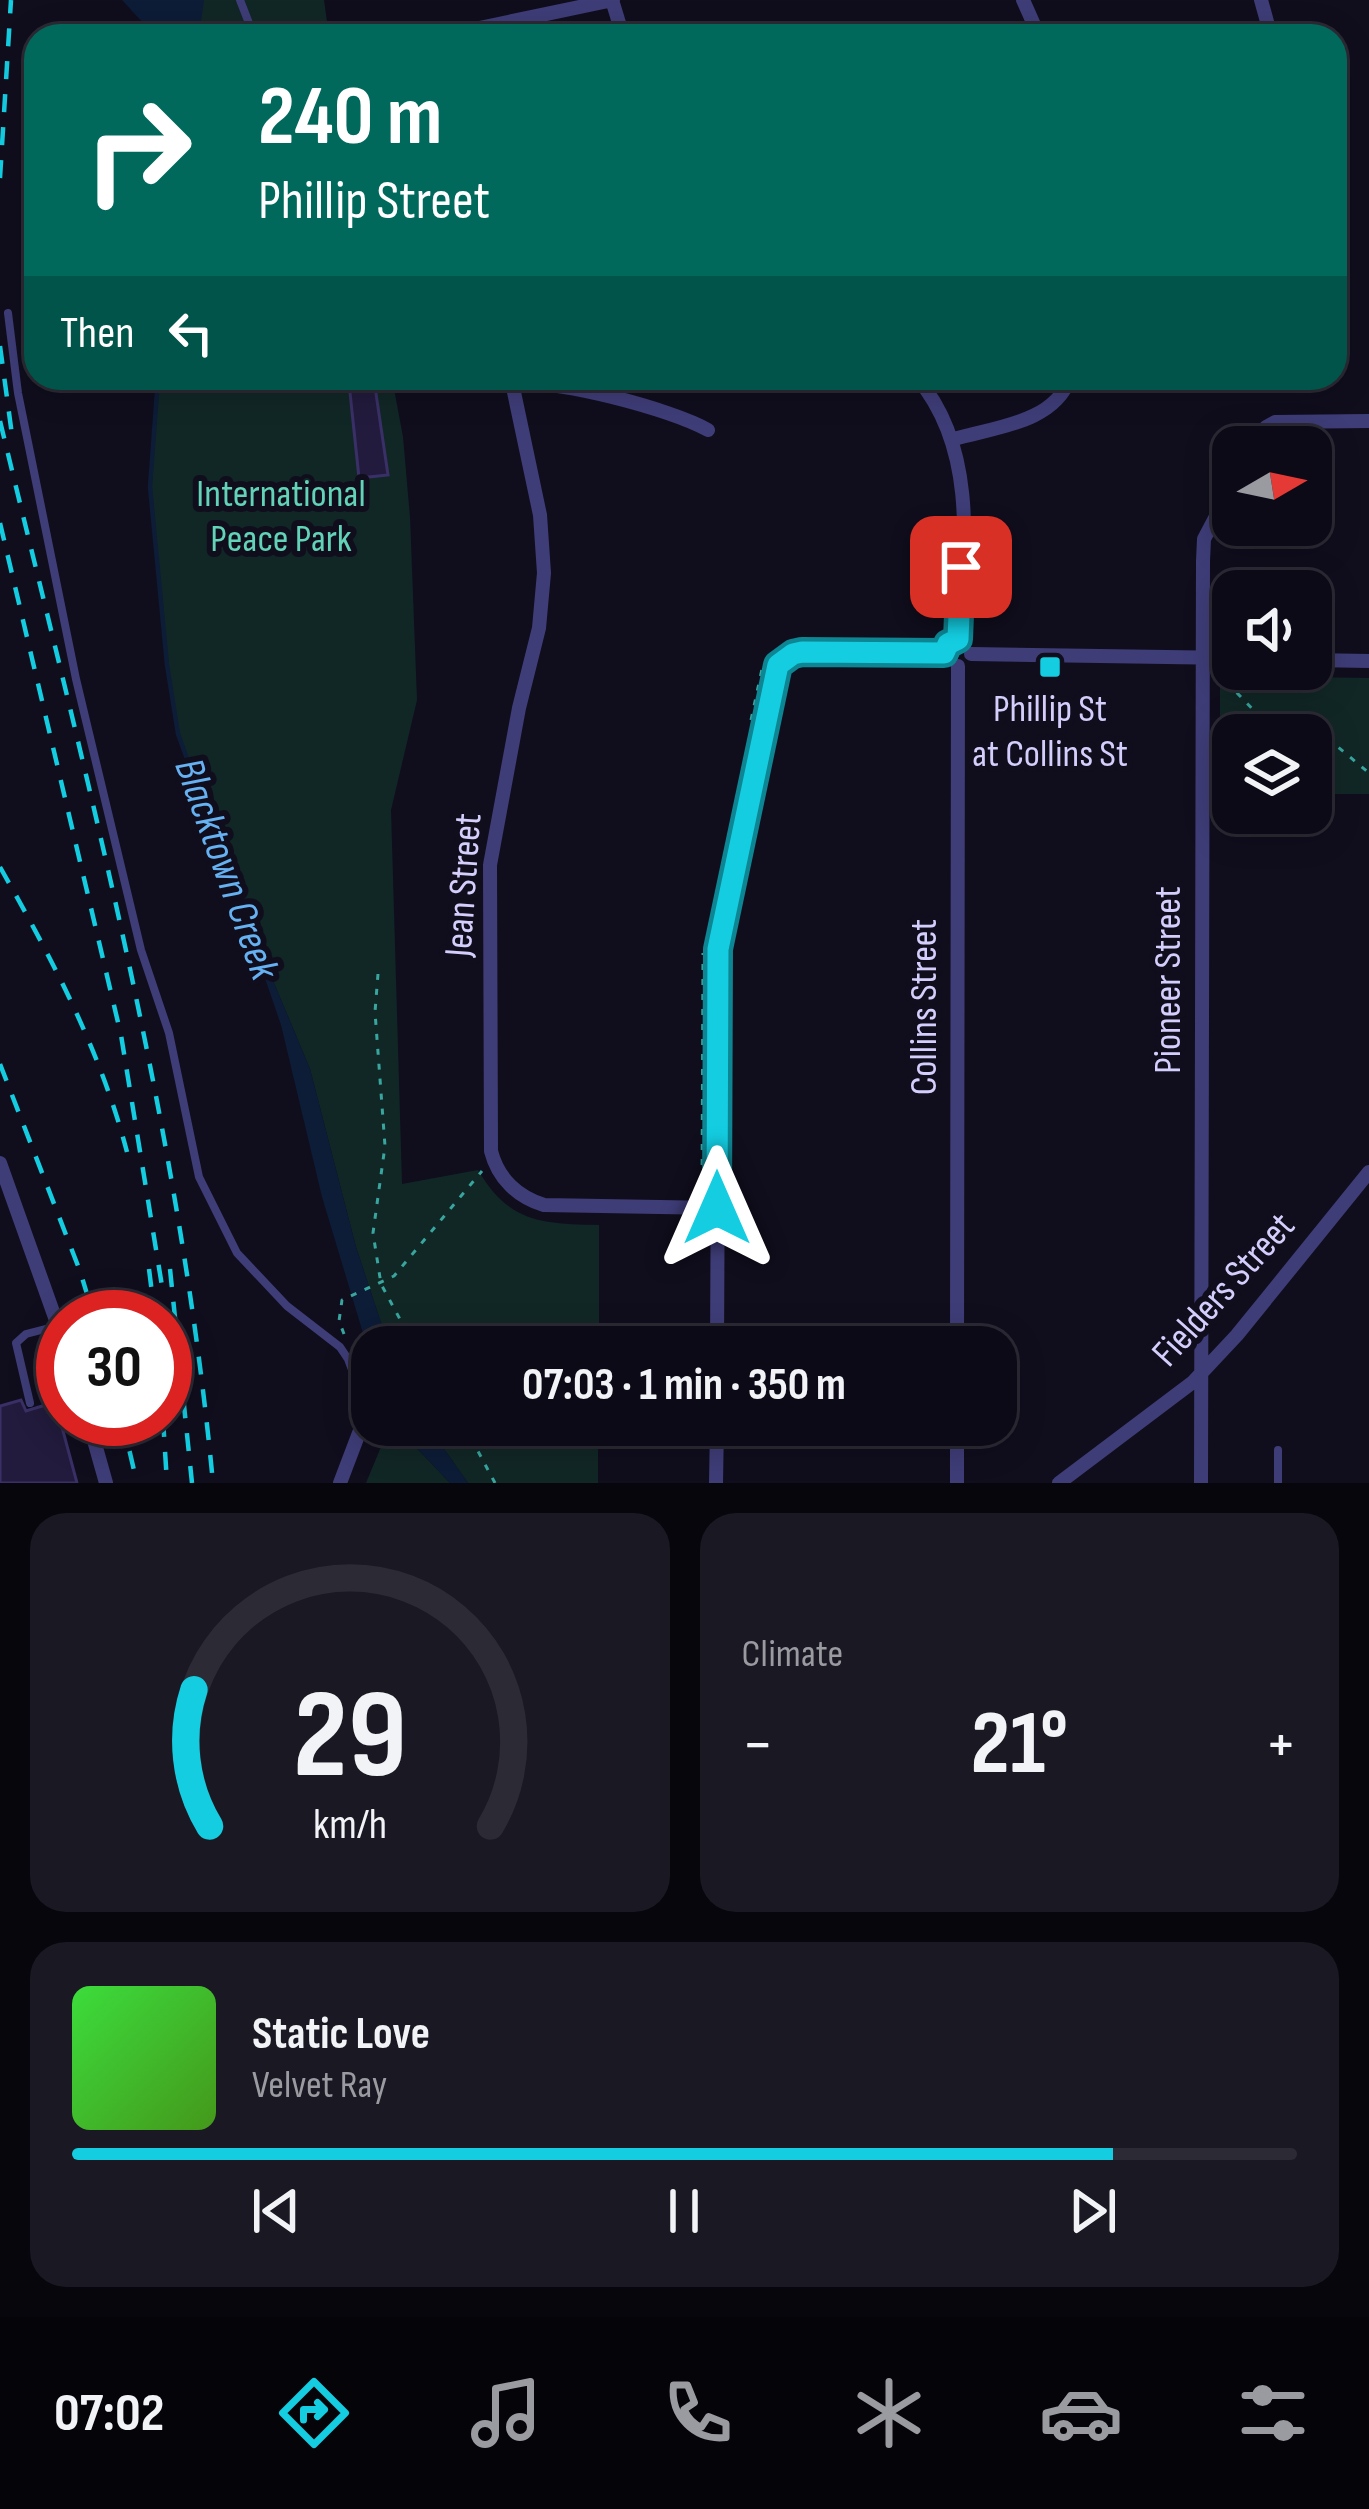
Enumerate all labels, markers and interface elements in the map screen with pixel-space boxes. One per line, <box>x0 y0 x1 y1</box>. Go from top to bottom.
text: 240 m <box>258 67 442 168</box>
icon: right <box>60 72 216 228</box>
text: Phillip Street <box>258 169 490 234</box>
icon: left <box>158 300 224 366</box>
text: Then <box>60 306 134 361</box>
north arrow <box>1212 426 1332 546</box>
map controls <box>1212 426 1332 834</box>
park label: International Peace Park <box>196 471 366 563</box>
pin <box>910 516 1012 618</box>
icon: arrive <box>928 534 994 600</box>
button: sound <box>1212 570 1332 690</box>
marker: Phillip St at Collins St <box>1037 654 1063 680</box>
place label: Phillip St at Collins St <box>972 686 1128 778</box>
button: layers <box>1212 714 1332 834</box>
water label: Blacktown Creek <box>162 752 290 988</box>
street label: Jean Street <box>435 812 492 959</box>
street label: Pioneer Street <box>1145 886 1192 1074</box>
street label: Collins Street <box>901 919 948 1095</box>
position arrow <box>654 1145 780 1271</box>
street label: Fielders Street <box>1143 1203 1305 1377</box>
speed limit sign: 30 <box>36 1290 192 1446</box>
text: 07:03 · 1 min · 350 m <box>522 1358 846 1413</box>
text: Climate <box>742 1631 843 1678</box>
text: 29 <box>293 1663 407 1812</box>
text: 21° <box>970 1691 1068 1799</box>
text: − <box>742 1706 774 1785</box>
text: + <box>1265 1706 1297 1785</box>
text: km/h <box>313 1798 387 1850</box>
text: Static Love <box>252 2007 430 2062</box>
text: Velvet Ray <box>252 2062 387 2109</box>
icon: previous <box>243 2178 309 2244</box>
icon: pause <box>651 2178 717 2244</box>
icon: next <box>1060 2178 1126 2244</box>
icon: directions <box>272 2371 356 2455</box>
icon: music <box>464 2371 548 2455</box>
icon: phone <box>656 2371 740 2455</box>
icon: climate <box>847 2371 931 2455</box>
icon: car <box>1039 2371 1123 2455</box>
icon: filters <box>1231 2371 1315 2455</box>
text: 07:02 <box>54 2381 164 2446</box>

